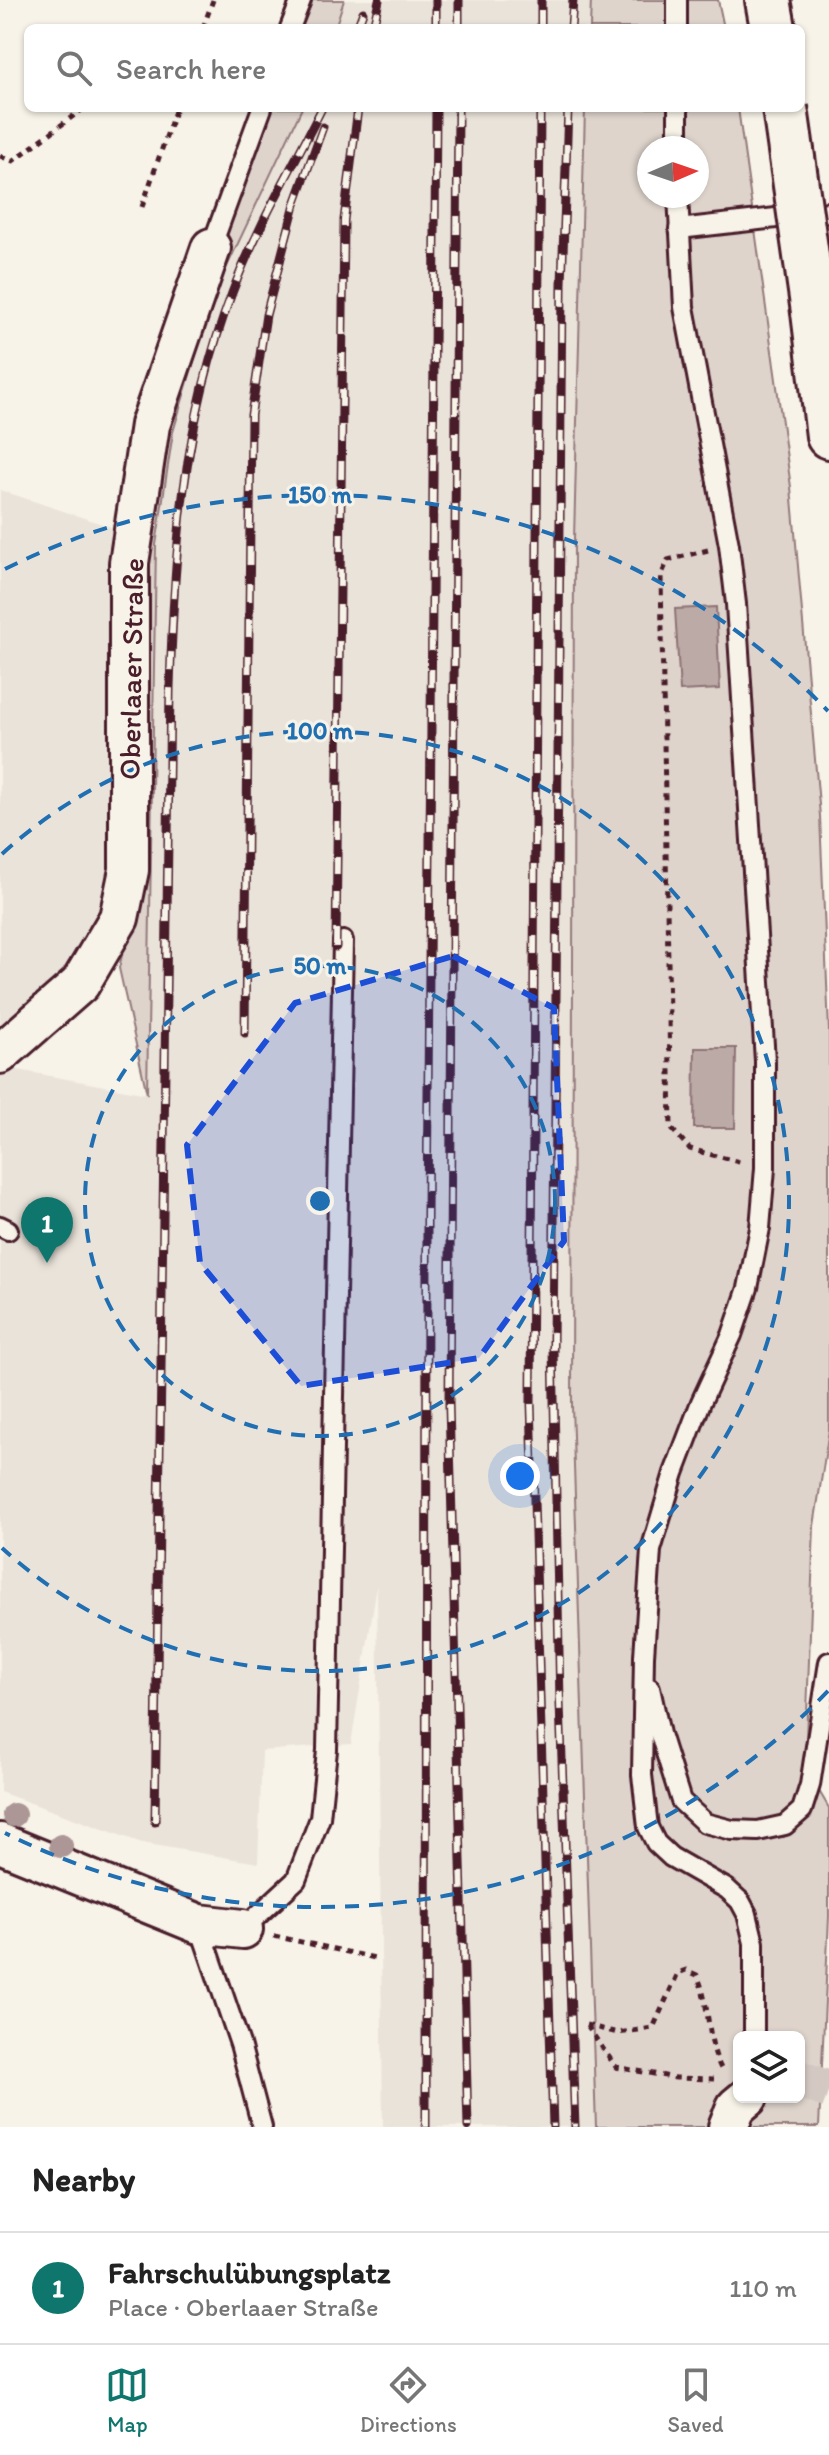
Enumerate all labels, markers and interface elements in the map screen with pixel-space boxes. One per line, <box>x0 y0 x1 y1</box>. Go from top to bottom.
search box <box>24 24 805 112</box>
icon: search <box>52 46 96 90</box>
text: Search here <box>116 50 266 87</box>
north arrow <box>637 136 709 208</box>
text: 150 m <box>288 480 353 509</box>
street label: Oberlaaer Straße <box>111 558 151 780</box>
text: 100 m <box>287 716 354 745</box>
text: 50 m <box>294 951 347 980</box>
centre of rings <box>306 1187 334 1215</box>
pin: 1 <box>21 1197 73 1263</box>
your location <box>500 1456 540 1496</box>
map controls <box>733 2031 805 2103</box>
button: layers <box>733 2031 805 2103</box>
text: Nearby <box>32 2159 135 2200</box>
text: Fahrschulübungsplatz <box>108 2254 391 2291</box>
text: 1 <box>52 2272 64 2304</box>
text: 110 m <box>729 2272 797 2304</box>
text: Place · Oberlaaer Straße <box>108 2291 379 2323</box>
tab: Map <box>105 2363 149 2438</box>
tab: Directions <box>360 2363 457 2438</box>
tab: Saved <box>667 2363 724 2438</box>

